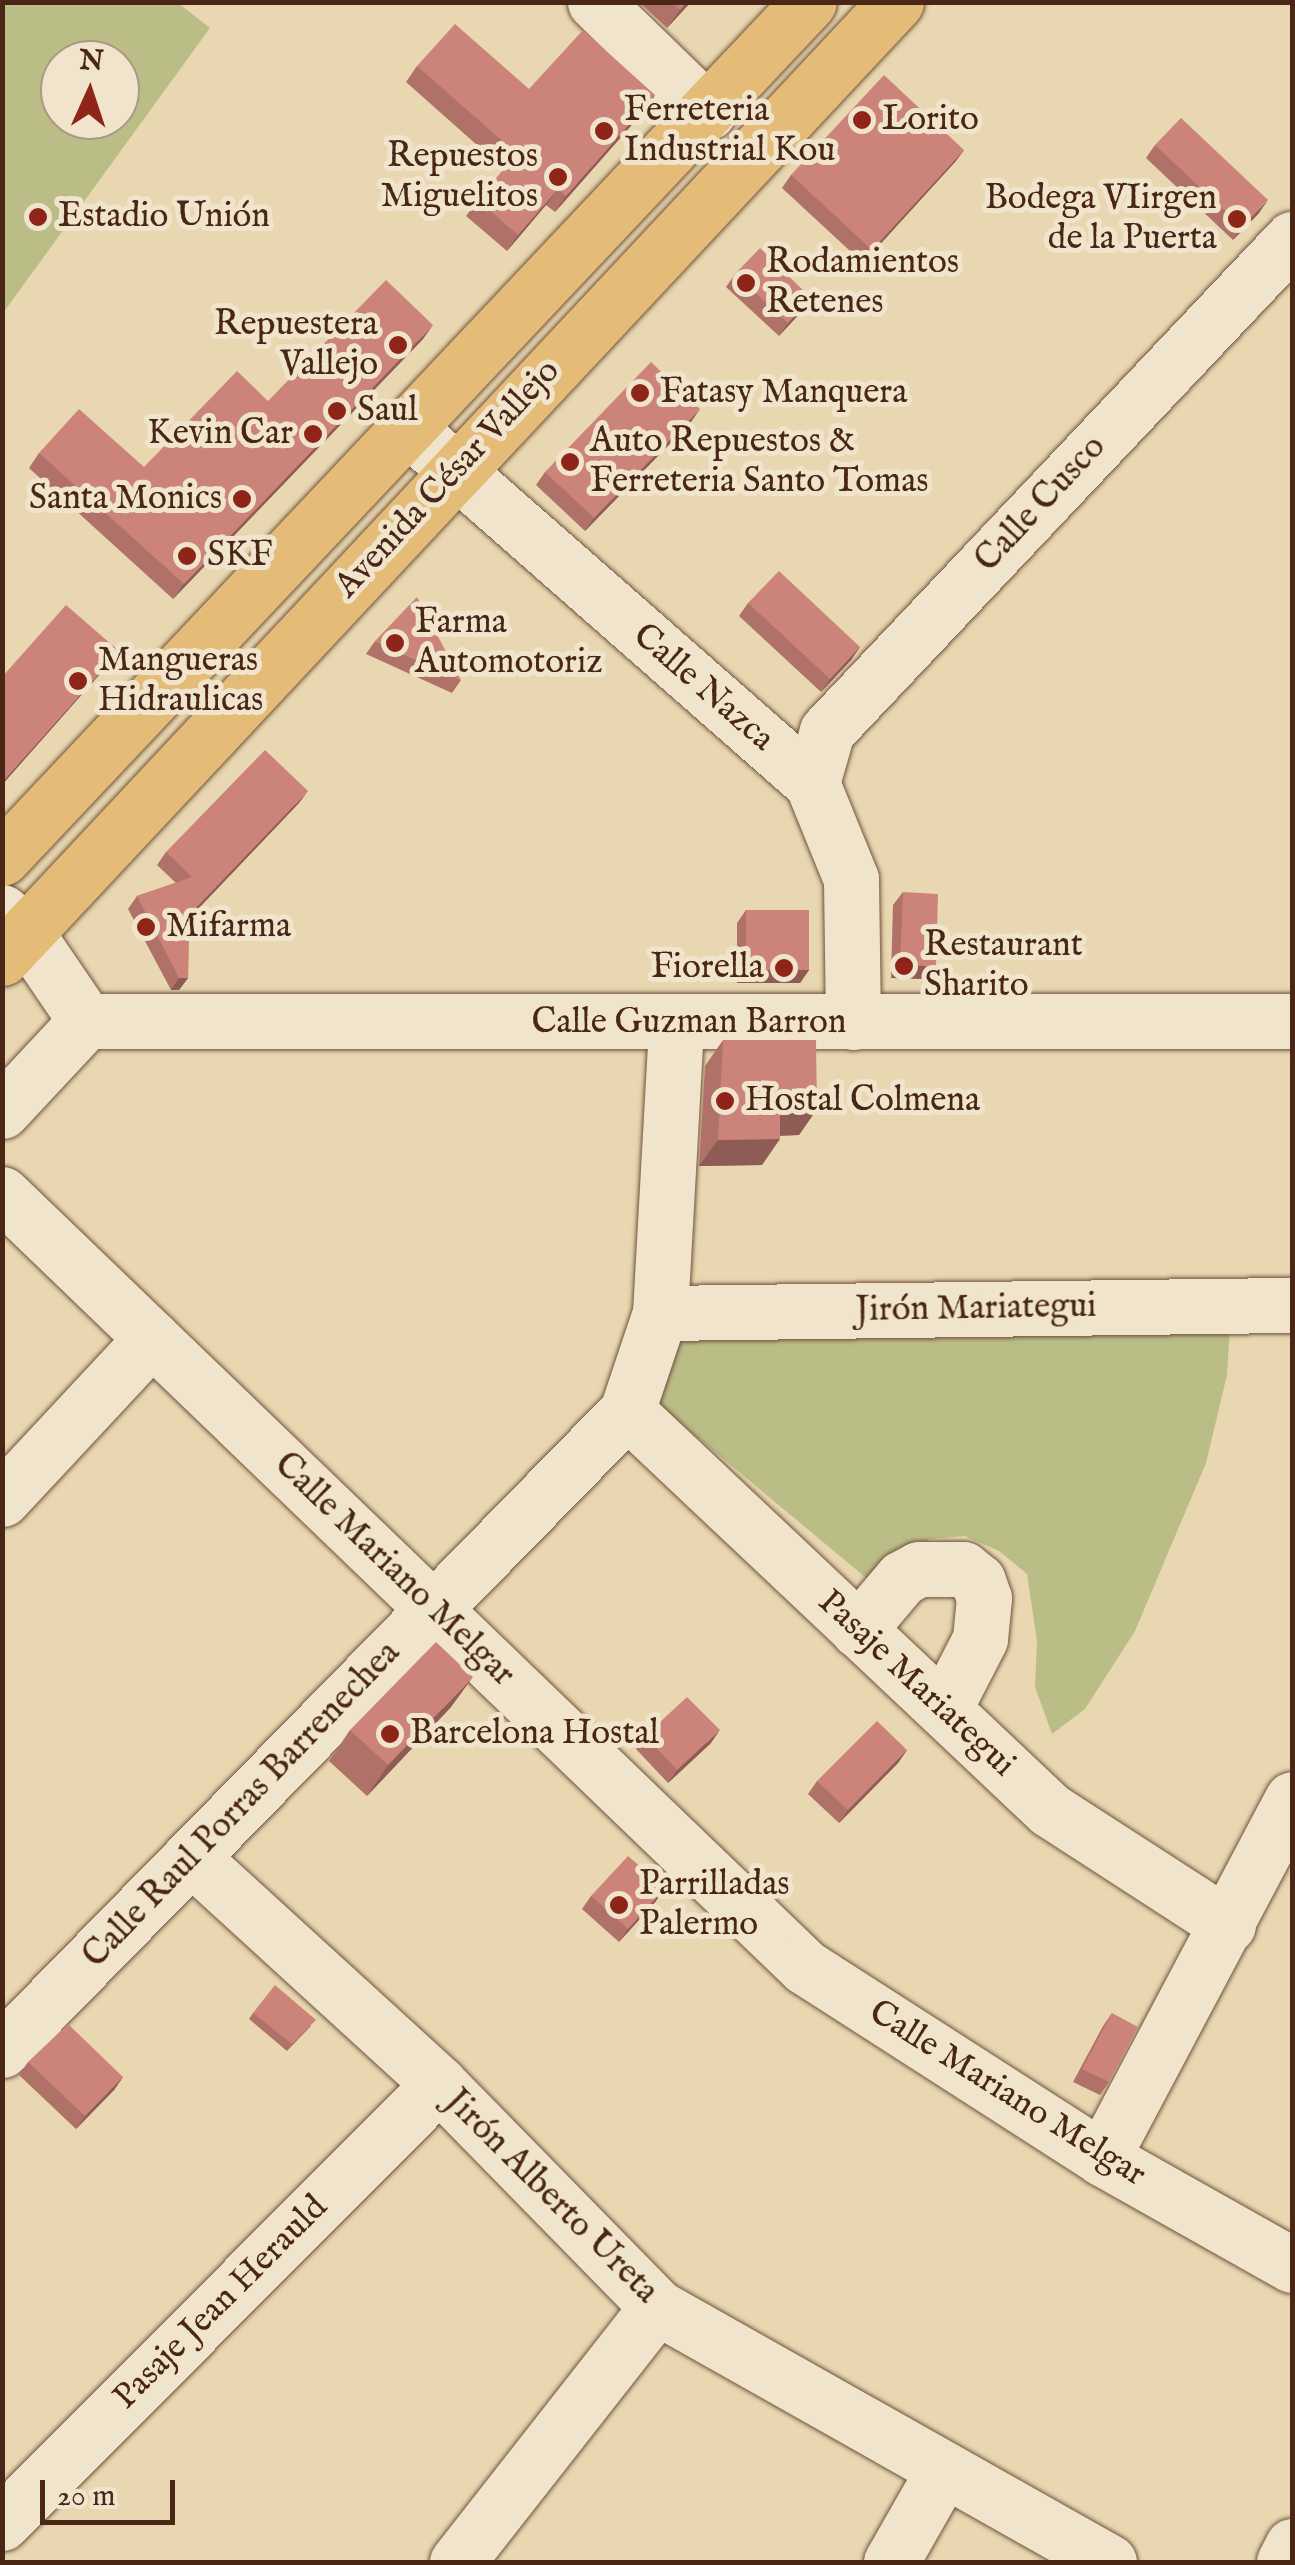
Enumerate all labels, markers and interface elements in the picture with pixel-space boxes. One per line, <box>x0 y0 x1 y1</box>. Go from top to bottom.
north arrow <box>40 40 140 140</box>
text: N <box>78 43 105 80</box>
place label: Ferreteria Industrial Kou <box>624 90 835 172</box>
place label: Lorito <box>882 99 979 141</box>
marker: Lorito <box>851 109 873 131</box>
marker: Ferreteria Industrial Kou <box>593 120 615 142</box>
place label: Repuestos Miguelitos <box>381 136 538 218</box>
marker: Repuestos Miguelitos <box>547 166 569 188</box>
place label: Bodega VIirgen de la Puerta <box>985 178 1217 260</box>
place label: Estadio Unión <box>58 196 270 238</box>
marker: Estadio Unión <box>27 206 49 228</box>
marker: Bodega VIirgen de la Puerta <box>1226 208 1248 230</box>
place label: Rodamientos Retenes <box>766 242 959 324</box>
marker: Rodamientos Retenes <box>735 272 757 294</box>
place label: Repuestera Vallejo <box>214 304 378 386</box>
marker: Repuestera Vallejo <box>387 334 409 356</box>
street label: Avenida César Vallejo <box>327 351 569 607</box>
place label: Fatasy Manquera <box>660 372 907 414</box>
marker: Fatasy Manquera <box>629 382 651 404</box>
place label: Saul <box>357 390 418 432</box>
marker: Saul <box>326 400 348 422</box>
place label: Kevin Car <box>147 413 293 455</box>
place label: Auto Repuestos & Ferreteria Santo Tomas <box>590 421 929 503</box>
marker: Kevin Car <box>302 423 324 445</box>
street label: Calle Cusco <box>967 427 1115 581</box>
marker: Auto Repuestos & Ferreteria Santo Tomas <box>559 451 581 473</box>
place label: Santa Monics <box>29 478 222 520</box>
marker: Santa Monics <box>231 488 253 510</box>
place label: SKF <box>207 535 272 577</box>
marker: SKF <box>176 545 198 567</box>
place label: Farma Automotoriz <box>415 602 602 684</box>
street label: Calle Nazca <box>624 615 782 761</box>
marker: Farma Automotoriz <box>384 632 406 654</box>
place label: Mangueras Hidraulicas <box>98 640 263 722</box>
marker: Mangueras Hidraulicas <box>67 670 89 692</box>
place label: Mifarma <box>166 906 291 948</box>
marker: Mifarma <box>135 916 157 938</box>
place label: Restaurant Sharito <box>924 925 1083 1007</box>
place label: Fiorella <box>651 947 764 989</box>
marker: Restaurant Sharito <box>893 955 915 977</box>
marker: Fiorella <box>773 957 795 979</box>
street label: Calle Guzman Barron <box>532 1002 846 1044</box>
place label: Hostal Colmena <box>745 1080 980 1122</box>
marker: Hostal Colmena <box>714 1090 736 1112</box>
street label: Jirón Mariategui <box>855 1286 1097 1332</box>
street label: Calle Mariano Melgar <box>265 1444 523 1696</box>
street label: Pasaje Mariategui <box>809 1582 1023 1786</box>
street label: Calle Raul Porras Barrenechea <box>75 1633 409 1977</box>
place label: Barcelona Hostal <box>410 1713 659 1755</box>
marker: Barcelona Hostal <box>379 1723 401 1745</box>
place label: Parrilladas Palermo <box>639 1864 790 1946</box>
marker: Parrilladas Palermo <box>608 1894 630 1916</box>
street label: Calle Mariano Melgar <box>861 1992 1153 2196</box>
street label: Jirón Alberto Ureta <box>435 2081 667 2313</box>
street label: Pasaje Jean Herauld <box>105 2187 337 2419</box>
scale bar <box>45 2460 180 2522</box>
text: 20 m <box>57 2478 116 2516</box>

